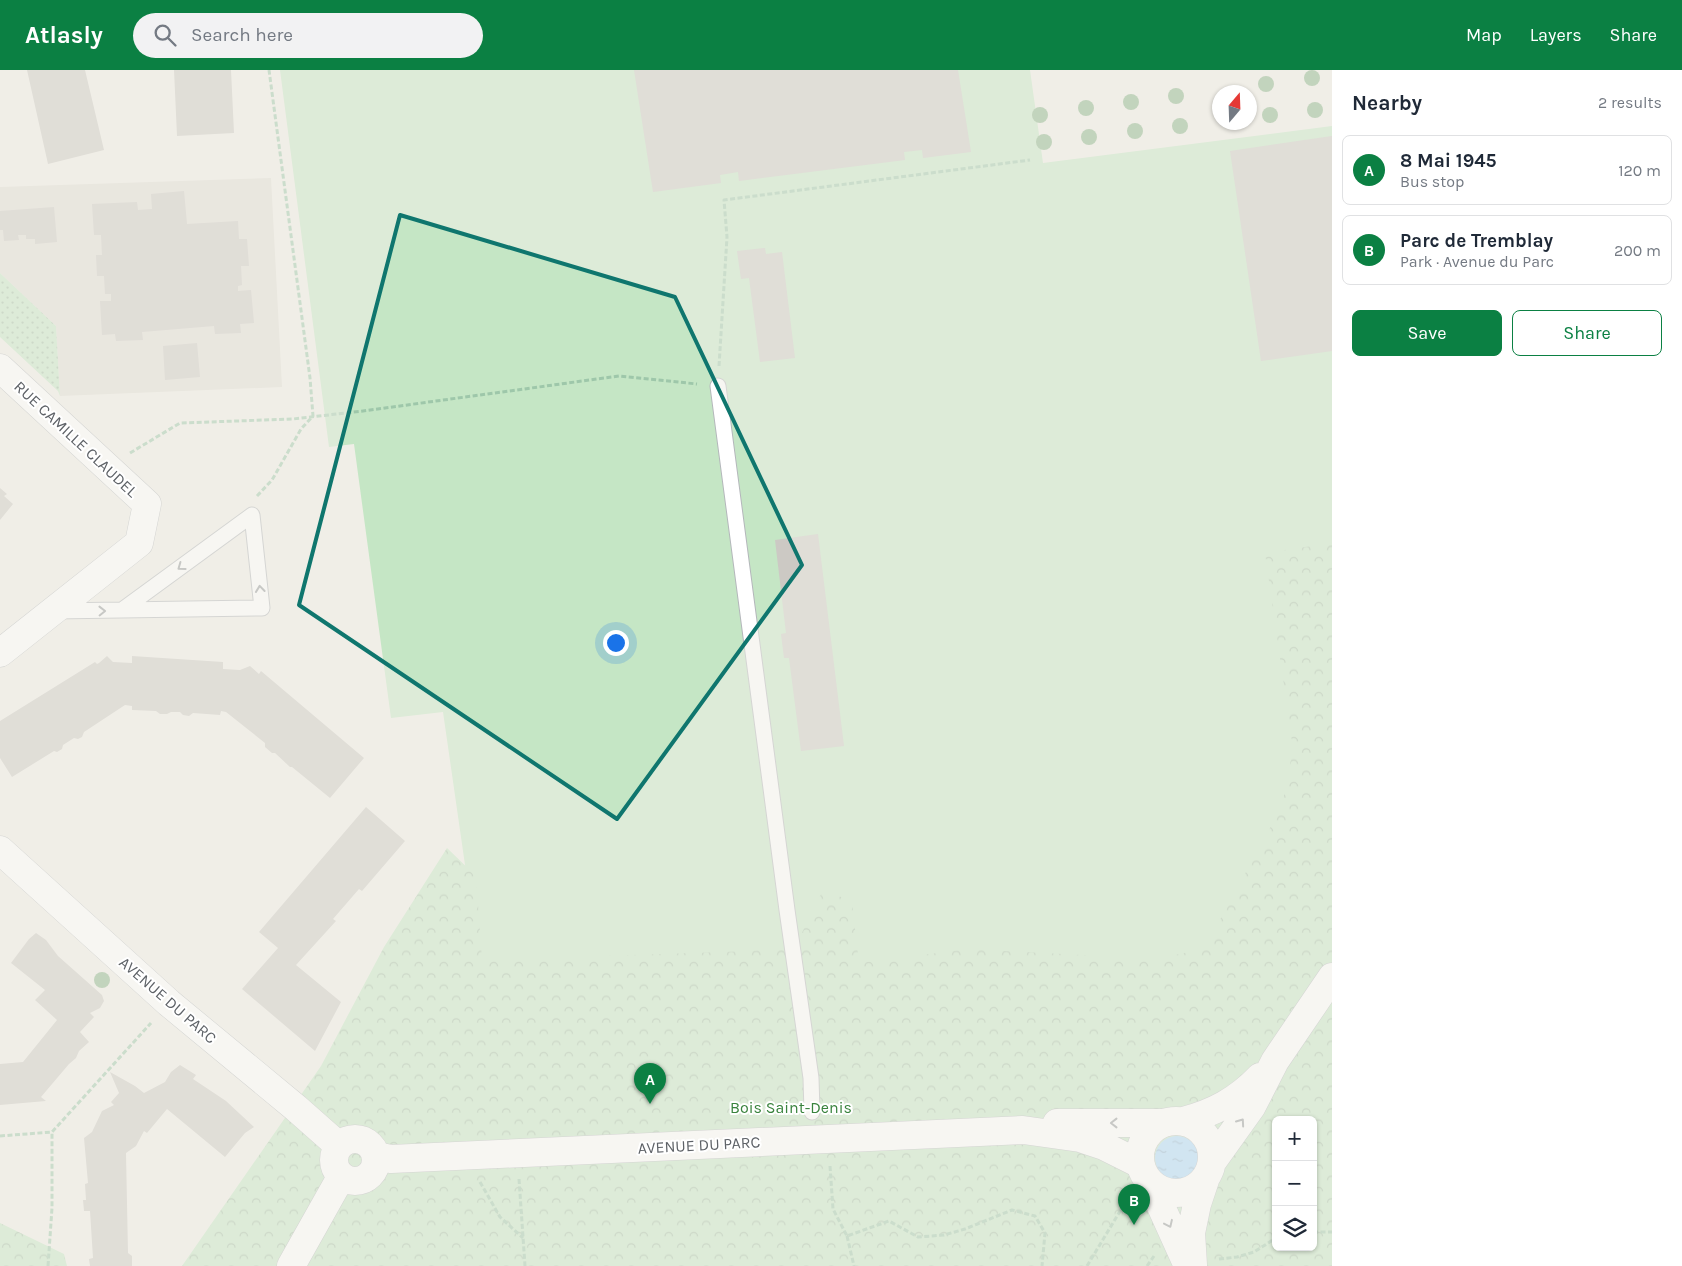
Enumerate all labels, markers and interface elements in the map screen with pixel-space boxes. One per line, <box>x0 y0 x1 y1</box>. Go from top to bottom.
search box <box>133 13 483 58</box>
text: Atlasly <box>25 21 103 49</box>
icon: search <box>151 21 179 49</box>
text: Search here <box>191 24 293 46</box>
text: Map <box>1466 24 1502 46</box>
text: Layers <box>1530 24 1582 46</box>
text: Share <box>1610 24 1657 46</box>
north arrow <box>1212 85 1257 130</box>
text: Nearby <box>1352 91 1422 115</box>
text: 2 results <box>1598 93 1662 112</box>
text: 8 Mai 1945 <box>1400 150 1497 172</box>
text: A <box>1364 161 1374 180</box>
text: 120 m <box>1618 161 1661 180</box>
text: Bus stop <box>1400 172 1464 191</box>
text: Parc de Tremblay <box>1400 230 1553 252</box>
text: B <box>1364 241 1374 260</box>
text: 200 m <box>1614 241 1661 260</box>
text: Park · Avenue du Parc <box>1400 252 1554 271</box>
button: Save <box>1352 310 1502 356</box>
button: Share <box>1512 310 1662 356</box>
street label: RUE CAMILLE CLAUDEL <box>10 377 142 501</box>
one-way arrow <box>177 561 187 570</box>
one-way arrow <box>255 585 266 593</box>
one-way arrow <box>98 606 106 616</box>
your location <box>603 630 629 656</box>
street label: AVENUE DU PARC <box>115 953 221 1048</box>
pin: A <box>634 1063 666 1104</box>
park label: Bois Saint-Denis <box>730 1098 852 1117</box>
map controls <box>1272 1116 1317 1251</box>
button: + <box>1272 1116 1317 1161</box>
one-way arrow <box>1110 1118 1118 1128</box>
one-way arrow <box>1235 1118 1244 1128</box>
street label: AVENUE DU PARC <box>637 1132 761 1158</box>
button: − <box>1272 1161 1317 1206</box>
pin: B <box>1118 1184 1150 1225</box>
button: layers <box>1272 1206 1317 1251</box>
one-way arrow <box>1163 1219 1174 1228</box>

